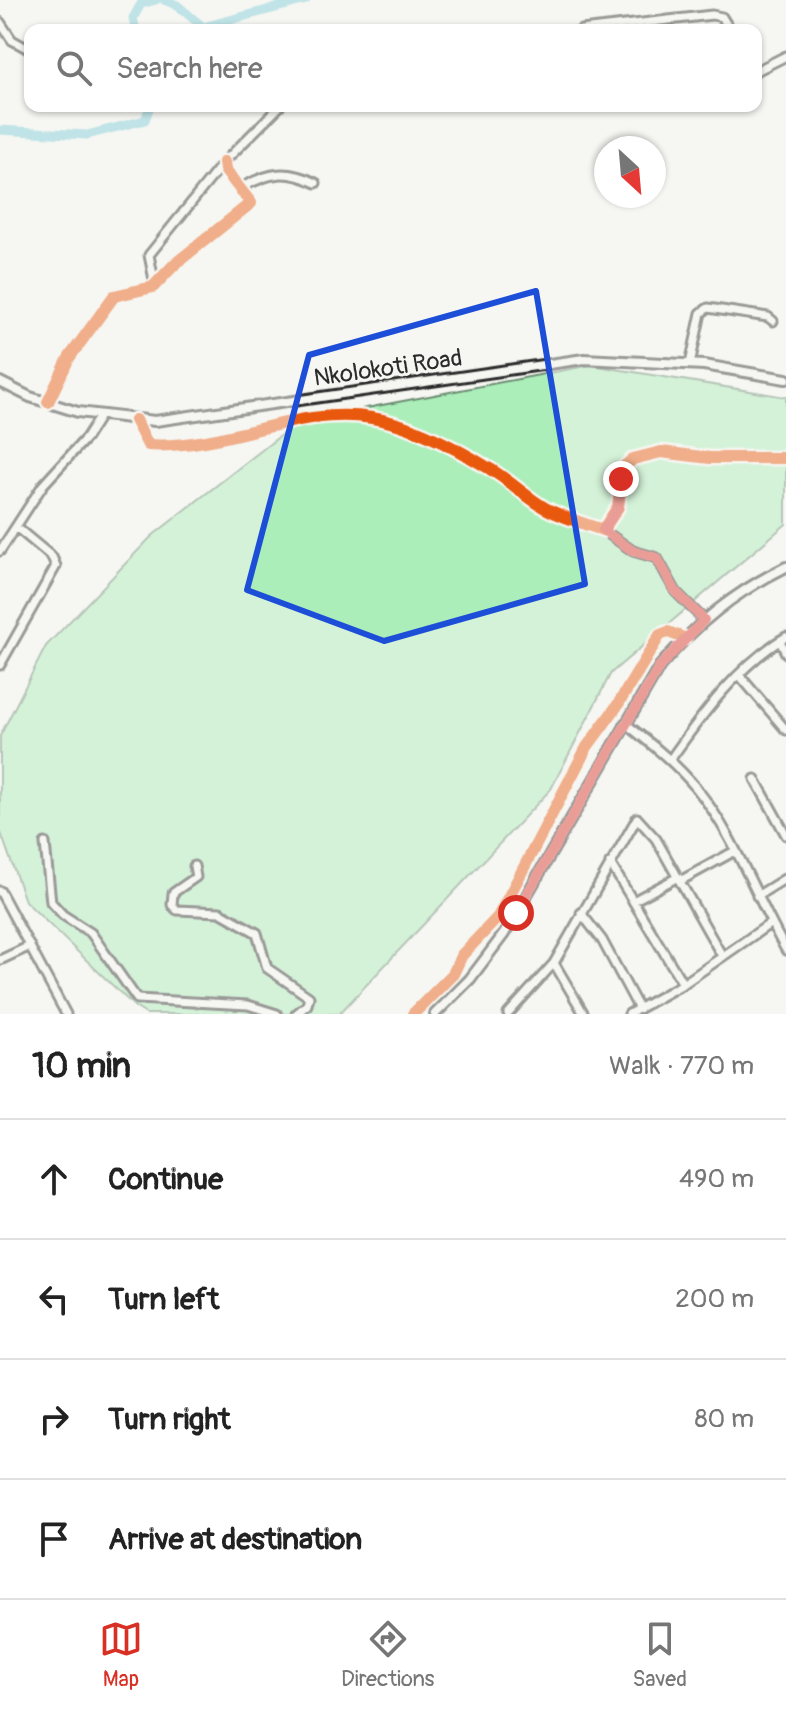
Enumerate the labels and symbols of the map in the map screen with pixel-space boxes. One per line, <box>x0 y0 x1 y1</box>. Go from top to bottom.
north arrow <box>594 136 666 208</box>
street label: Nkolokoti Road <box>312 343 464 393</box>
route end <box>603 461 639 497</box>
route start <box>498 895 534 931</box>

